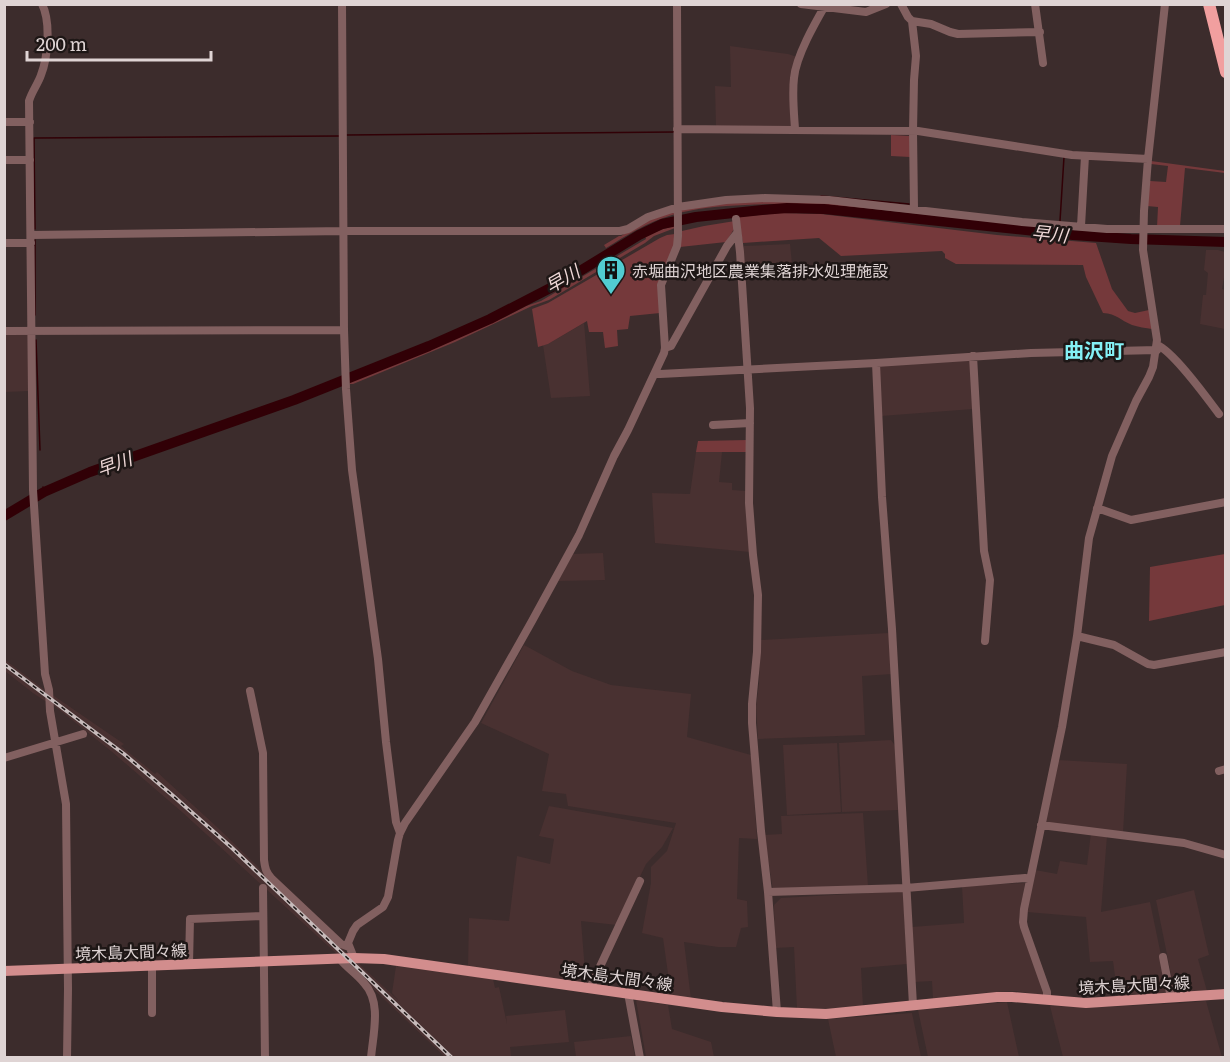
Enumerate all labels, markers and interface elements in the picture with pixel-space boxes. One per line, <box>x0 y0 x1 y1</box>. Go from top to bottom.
scale bar <box>27 24 212 62</box>
text: 200 m <box>36 30 87 57</box>
water label: 早川 <box>1031 218 1071 249</box>
building icon: 赤堀曲沢地区農業集落排水処理施設 <box>595 254 627 296</box>
water label: 早川 <box>540 256 586 299</box>
place label: 赤堀曲沢地区農業集落排水処理施設 <box>632 258 888 282</box>
district label: 曲沢町 <box>1064 334 1124 364</box>
water label: 早川 <box>92 443 137 482</box>
street label: 境木島大間々線 <box>75 937 187 965</box>
street label: 境木島大間々線 <box>560 956 674 996</box>
street label: 境木島大間々線 <box>1077 969 1191 999</box>

